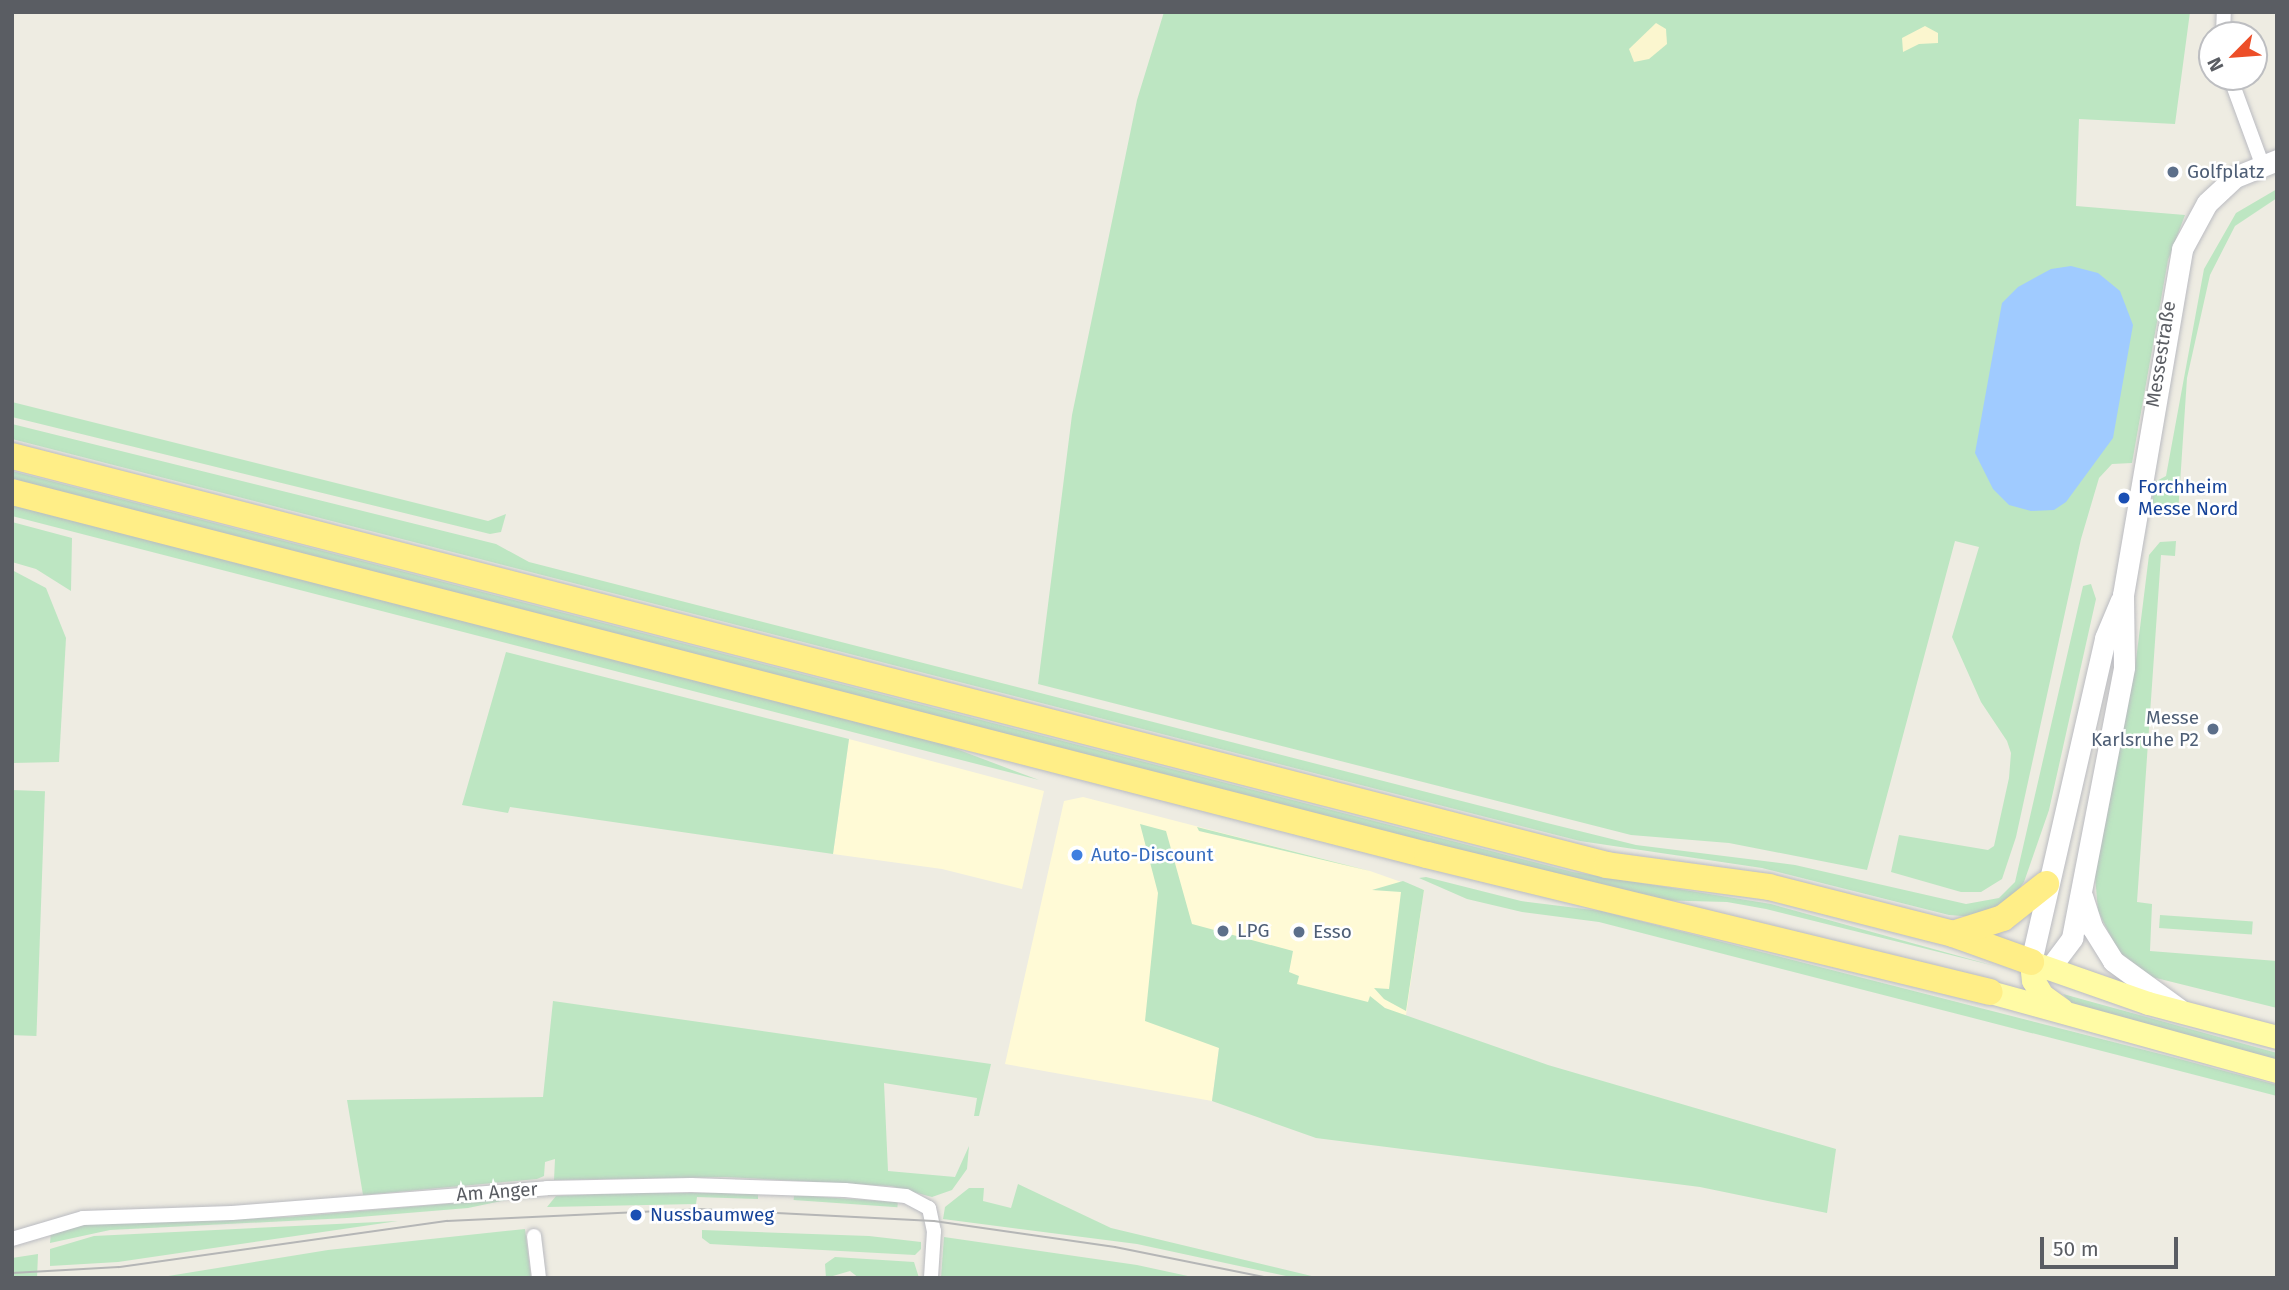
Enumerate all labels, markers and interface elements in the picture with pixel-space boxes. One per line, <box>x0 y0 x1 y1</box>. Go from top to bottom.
north arrow <box>2198 21 2268 91</box>
text: N <box>2202 54 2228 75</box>
place label: Golfplatz <box>2187 161 2264 183</box>
marker: Golfplatz <box>2165 164 2181 180</box>
street label: Messestraße <box>2141 299 2181 409</box>
place label: Forchheim Messe Nord <box>2138 476 2238 520</box>
marker: Forchheim Messe Nord <box>2116 490 2132 506</box>
place label: Messe Karlsruhe P2 <box>2091 707 2199 751</box>
marker: Messe Karlsruhe P2 <box>2205 721 2221 737</box>
place label: Auto-Discount <box>1091 844 1214 866</box>
marker: Auto-Discount <box>1069 847 1085 863</box>
place label: LPG <box>1237 920 1269 942</box>
place label: Esso <box>1313 921 1352 943</box>
marker: LPG <box>1215 923 1231 939</box>
marker: Esso <box>1291 924 1307 940</box>
street label: Am Anger <box>456 1178 538 1206</box>
place label: Nussbaumweg <box>650 1204 774 1226</box>
marker: Nussbaumweg <box>628 1207 644 1223</box>
scale bar <box>2044 1224 2182 1268</box>
text: 50 m <box>2053 1236 2099 1262</box>

